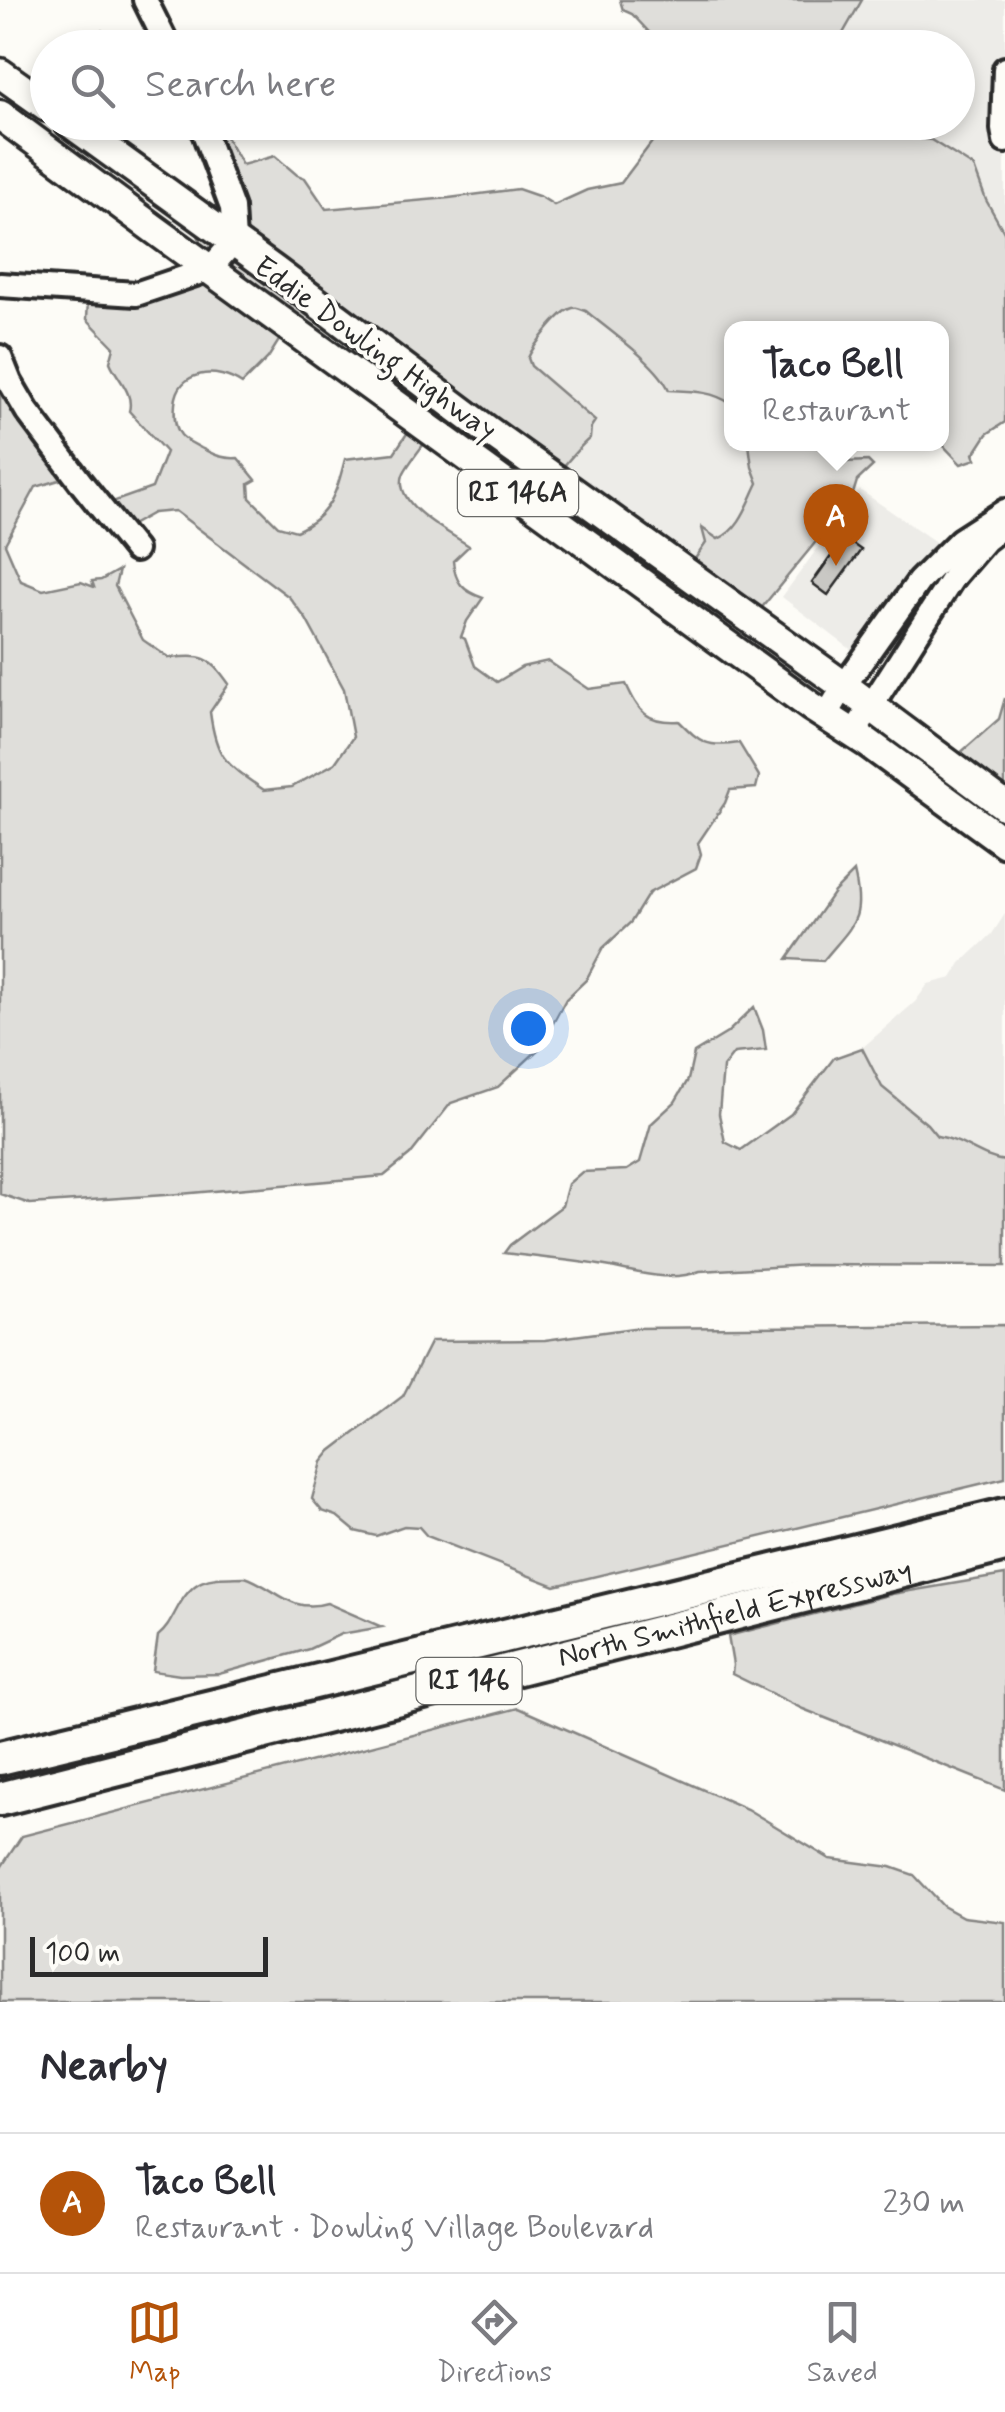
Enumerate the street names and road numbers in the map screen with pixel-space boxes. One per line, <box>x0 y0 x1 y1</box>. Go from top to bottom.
street label: Eddie Dowling Highway <box>244 248 504 453</box>
road number: RI 146A <box>458 470 578 516</box>
street label: North Smithfield Expressway <box>554 1550 916 1677</box>
road number: RI 146 <box>416 1658 522 1704</box>

